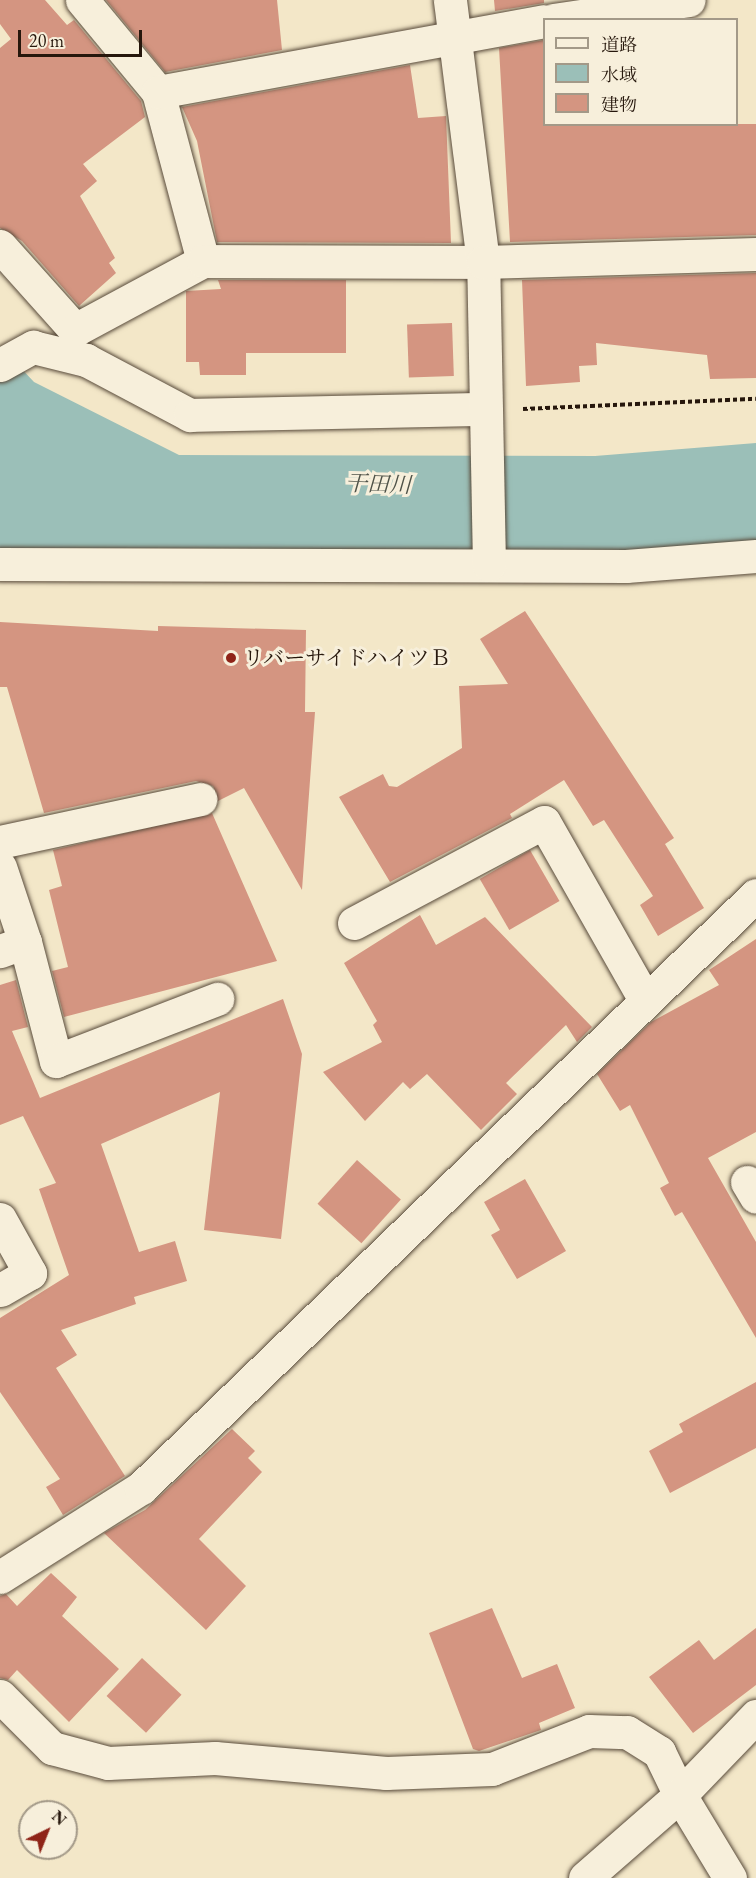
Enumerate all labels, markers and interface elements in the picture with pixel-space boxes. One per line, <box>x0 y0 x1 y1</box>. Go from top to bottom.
scale bar <box>21 18 146 56</box>
legend <box>543 18 738 126</box>
text: 20 m <box>29 29 64 52</box>
text: 道路 <box>601 33 637 56</box>
text: 水域 <box>601 63 637 86</box>
text: 建物 <box>601 93 637 116</box>
water label: 干田川 <box>345 470 411 498</box>
place label: リバーサイドハイツＢ <box>243 645 453 671</box>
marker: リバーサイドハイツＢ <box>224 651 238 665</box>
north arrow <box>18 1800 78 1860</box>
text: N <box>47 1806 71 1830</box>

